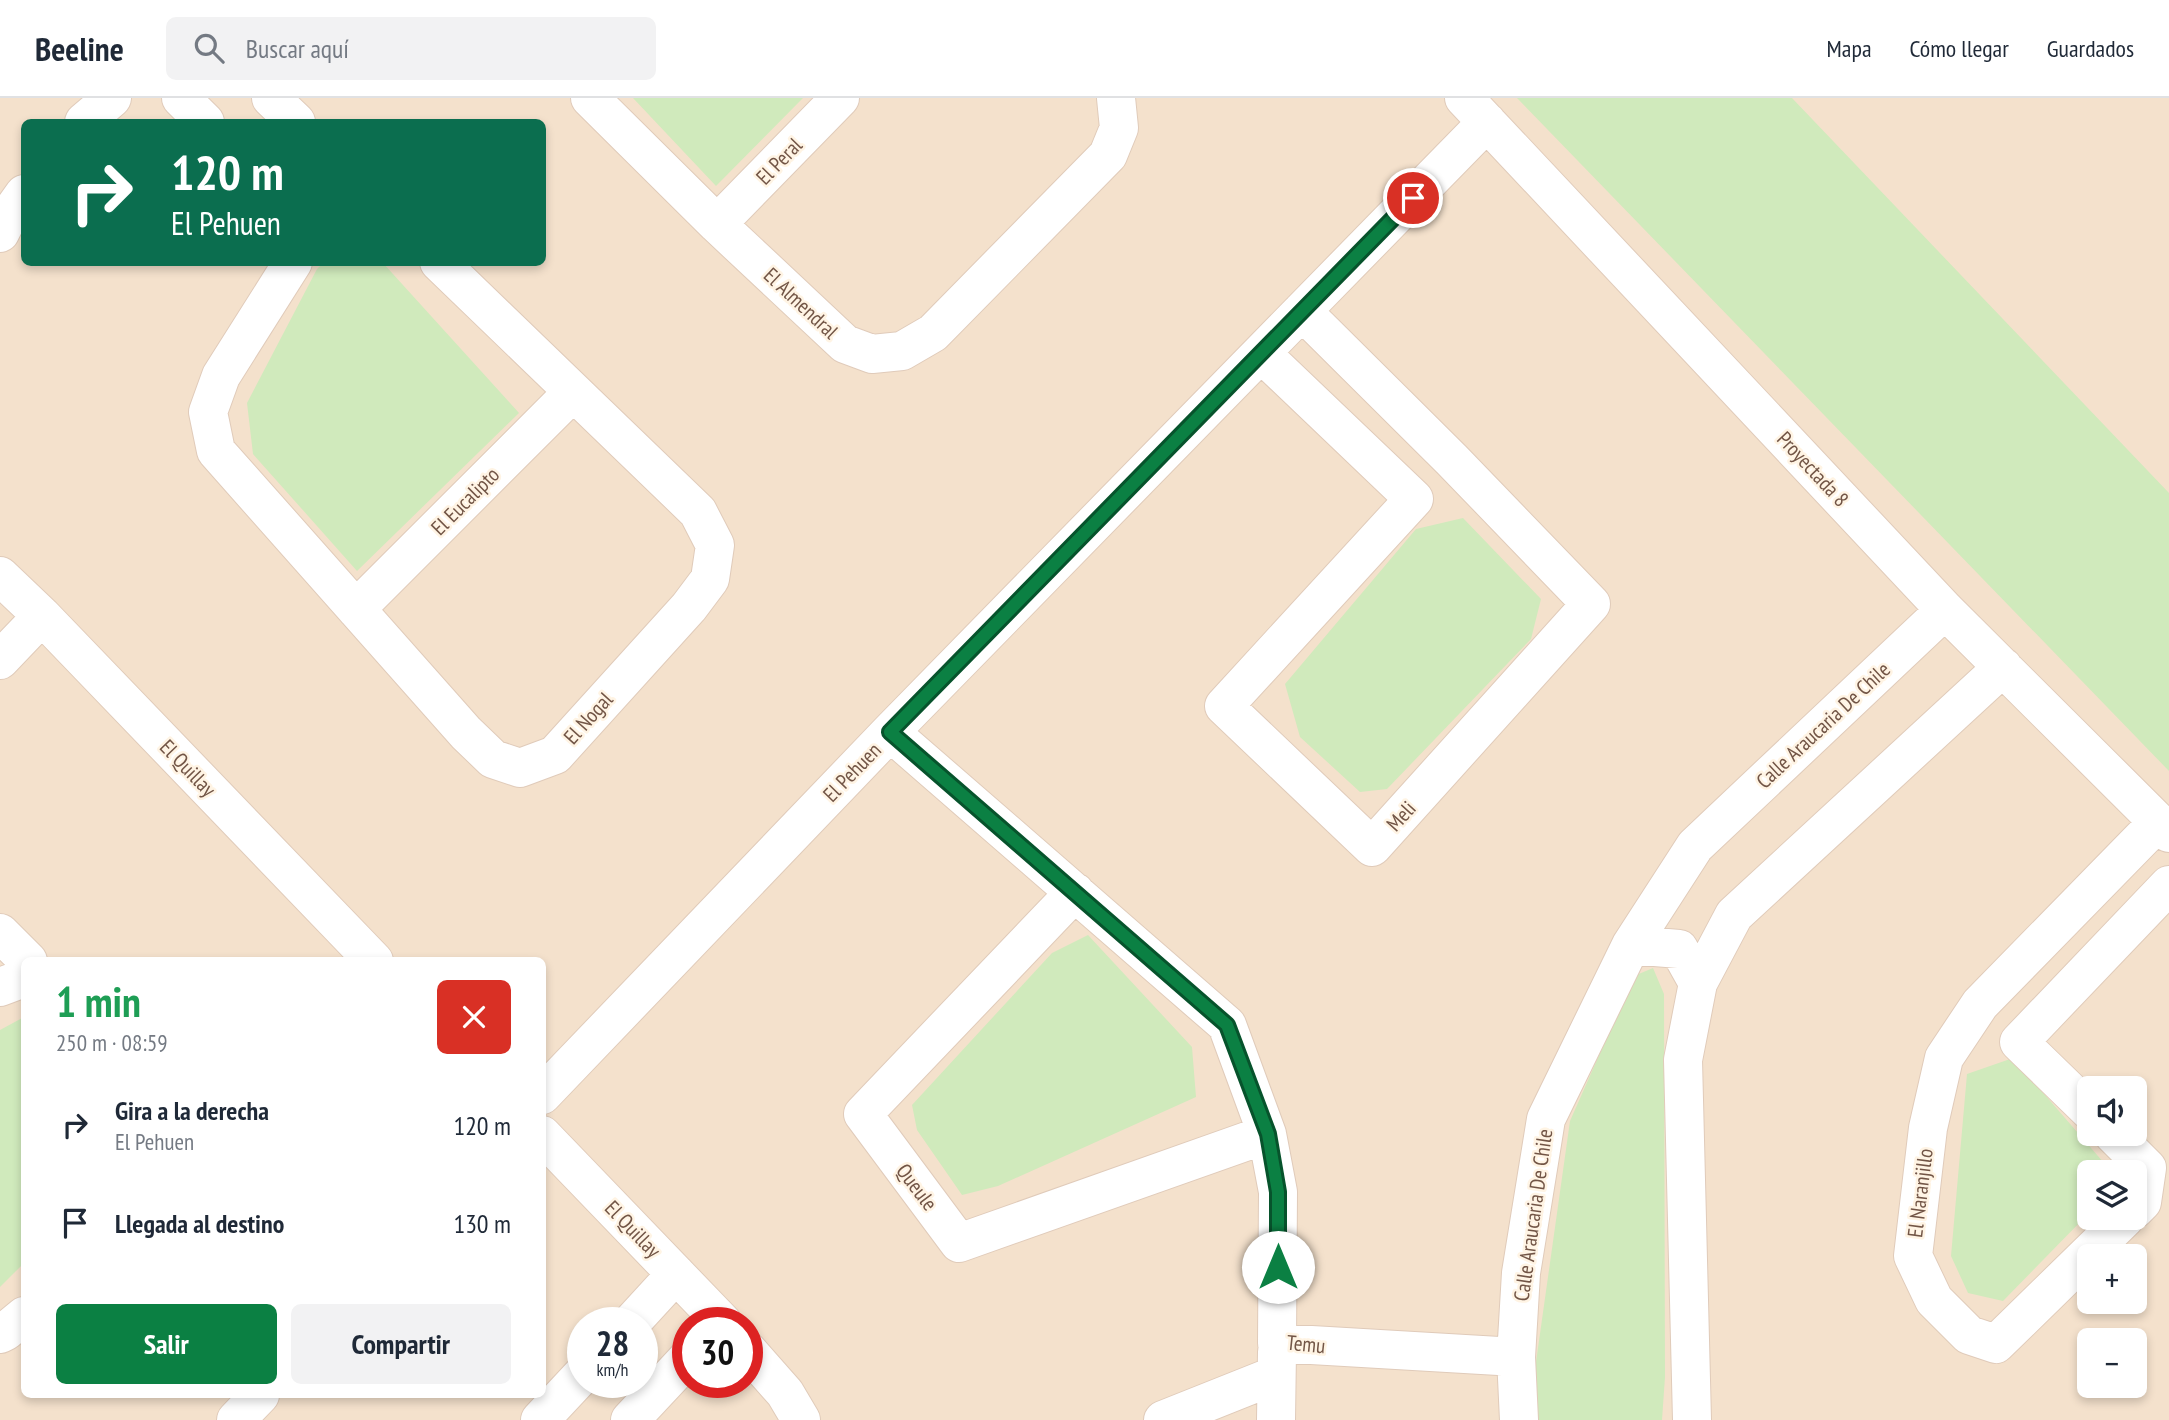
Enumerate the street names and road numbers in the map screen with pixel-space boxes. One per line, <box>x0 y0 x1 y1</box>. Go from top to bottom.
street label: El Peral <box>750 132 808 190</box>
street label: El Almendral <box>758 262 844 344</box>
street label: Proyectada 8 <box>1771 426 1855 512</box>
street label: El Eucalipto <box>425 461 505 541</box>
street label: Calle Araucaria De Chile <box>1750 656 1896 794</box>
street label: El Nogal <box>558 686 619 750</box>
street label: El Quillay <box>154 734 222 802</box>
street label: El Pehuen <box>817 737 887 807</box>
street label: Meli <box>1380 795 1422 837</box>
street label: Calle Araucaria De Chile <box>1508 1127 1558 1303</box>
street label: El Naranjillo <box>1901 1147 1939 1239</box>
street label: Queule <box>891 1158 943 1216</box>
street label: El Quillay <box>599 1195 667 1263</box>
street label: Temu <box>1285 1329 1327 1359</box>

